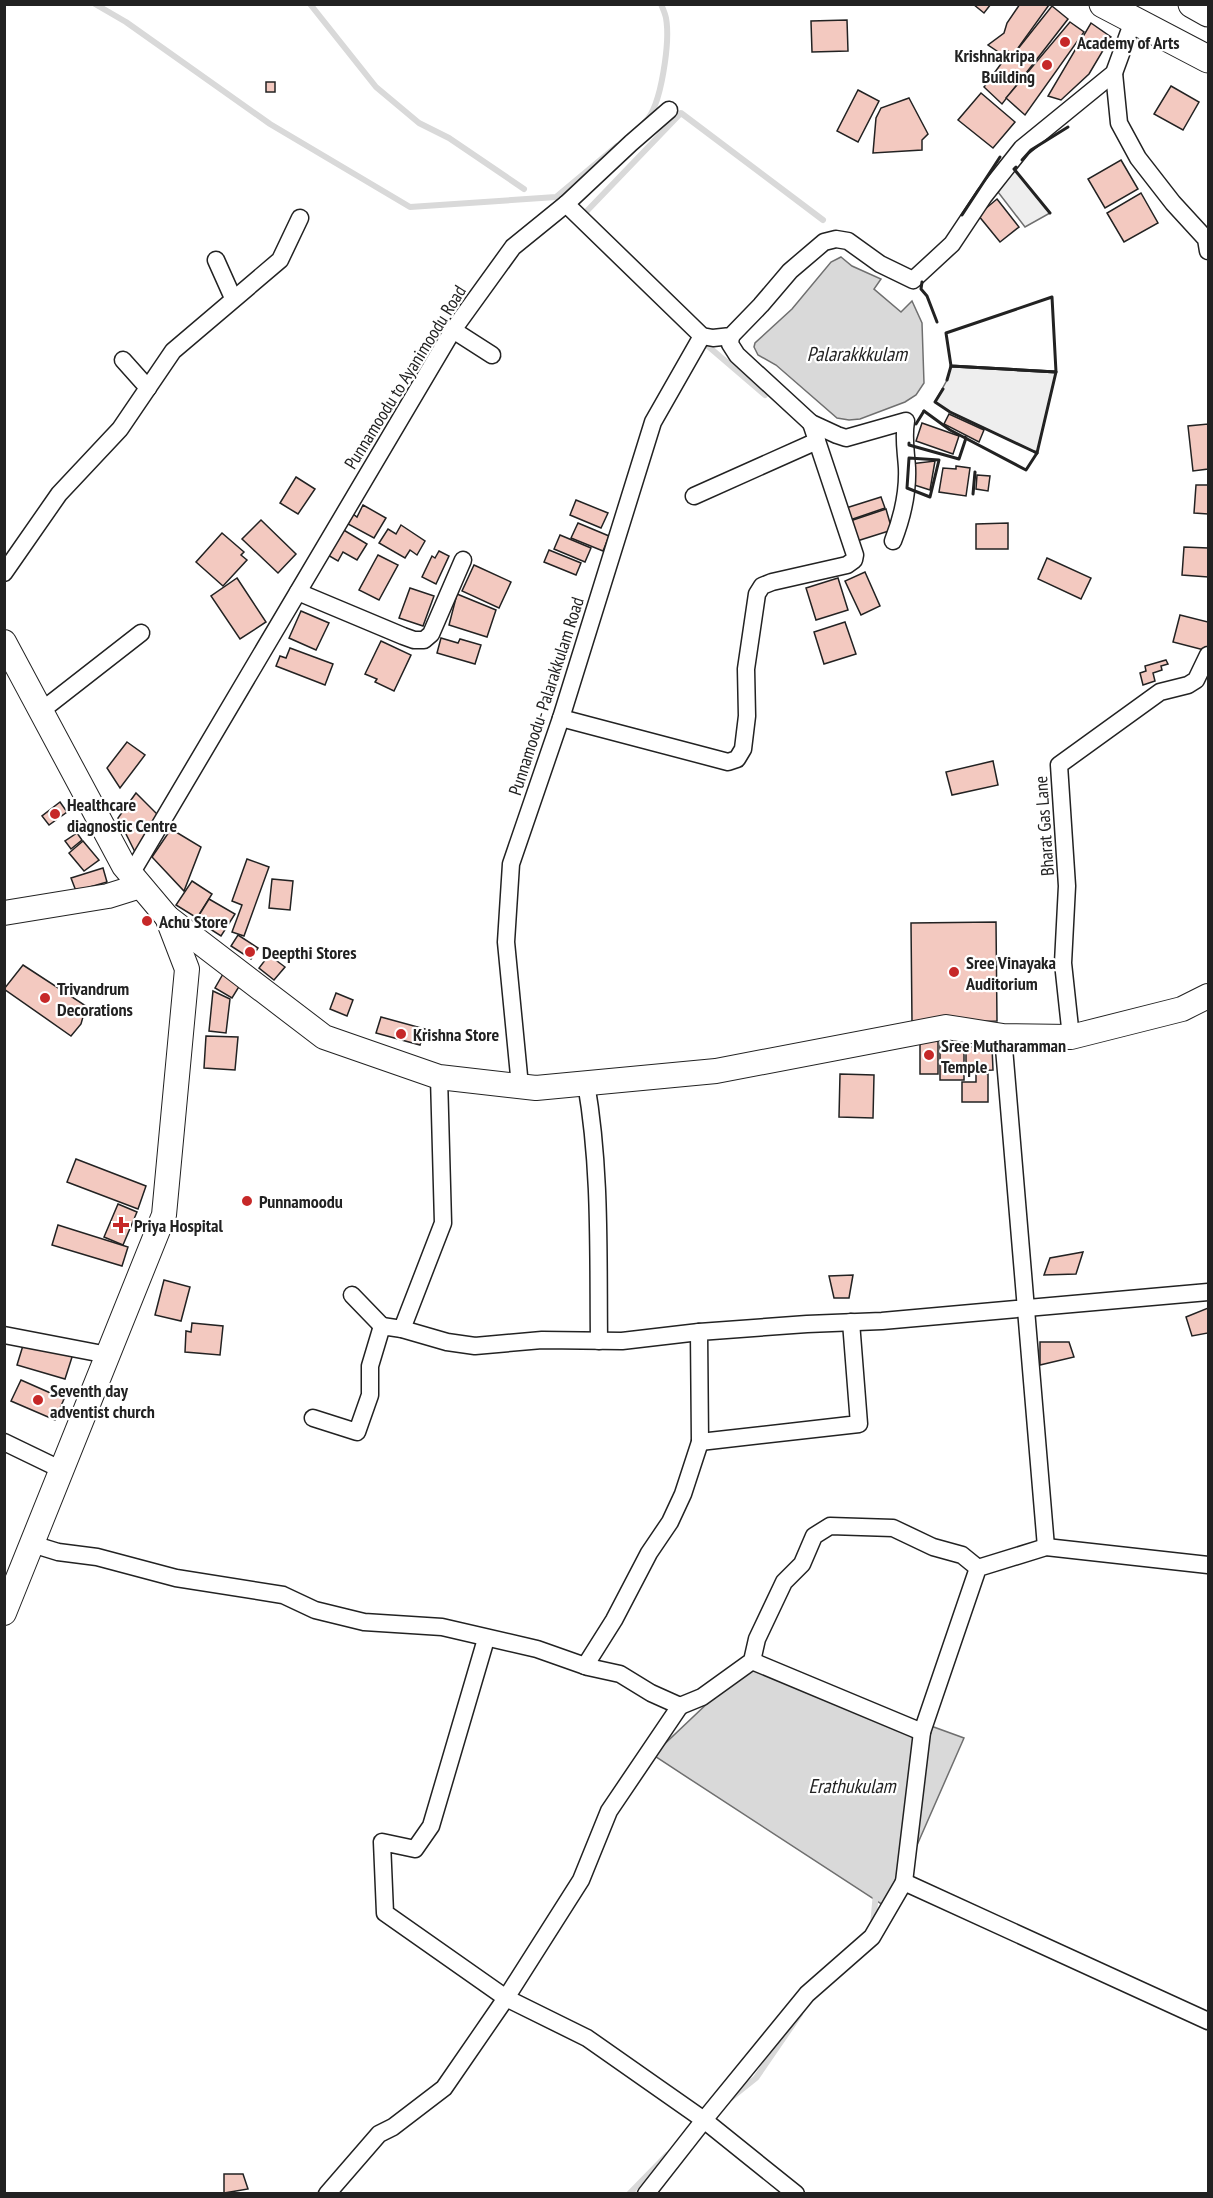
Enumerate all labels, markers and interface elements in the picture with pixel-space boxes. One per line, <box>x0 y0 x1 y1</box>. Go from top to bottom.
place label: Academy of Arts <box>1076 31 1179 54</box>
marker: Academy of Arts <box>1058 35 1072 49</box>
place label: Krishnakripa Building <box>954 44 1035 88</box>
marker: Krishnakripa Building <box>1040 58 1054 72</box>
street label: Punnamoodu to Ayanimoodu Road <box>339 281 471 473</box>
water label: Palarakkkulam <box>807 341 908 367</box>
street label: Punnamoodu- Palarakkulam Road <box>503 594 589 798</box>
street label: Bharat Gas Lane <box>1029 775 1059 877</box>
place label: Healthcare diagnostic Centre <box>67 793 178 837</box>
marker: Healthcare diagnostic Centre <box>48 807 62 821</box>
place label: Achu Store <box>158 910 228 933</box>
marker: Achu Store <box>140 914 154 928</box>
place label: Deepthi Stores <box>262 941 357 964</box>
marker: Deepthi Stores <box>243 945 257 959</box>
place label: Sree Vinayaka Auditorium <box>965 951 1056 995</box>
marker: Sree Vinayaka Auditorium <box>947 965 961 979</box>
place label: Trivandrum Decorations <box>57 977 133 1021</box>
marker: Trivandrum Decorations <box>38 991 52 1005</box>
place label: Krishna Store <box>413 1023 499 1046</box>
marker: Krishna Store <box>394 1027 408 1041</box>
place label: Sree Mutharamman Temple <box>941 1034 1066 1078</box>
marker: Sree Mutharamman Temple <box>922 1048 936 1062</box>
place label: Punnamoodu <box>259 1190 343 1213</box>
marker: Punnamoodu <box>240 1194 254 1208</box>
place label: Priya Hospital <box>134 1214 223 1237</box>
marker: Priya Hospital <box>112 1216 130 1234</box>
place label: Seventh day adventist church <box>50 1379 155 1423</box>
marker: Seventh day adventist church <box>31 1393 45 1407</box>
water label: Erathukulam <box>808 1773 897 1799</box>

